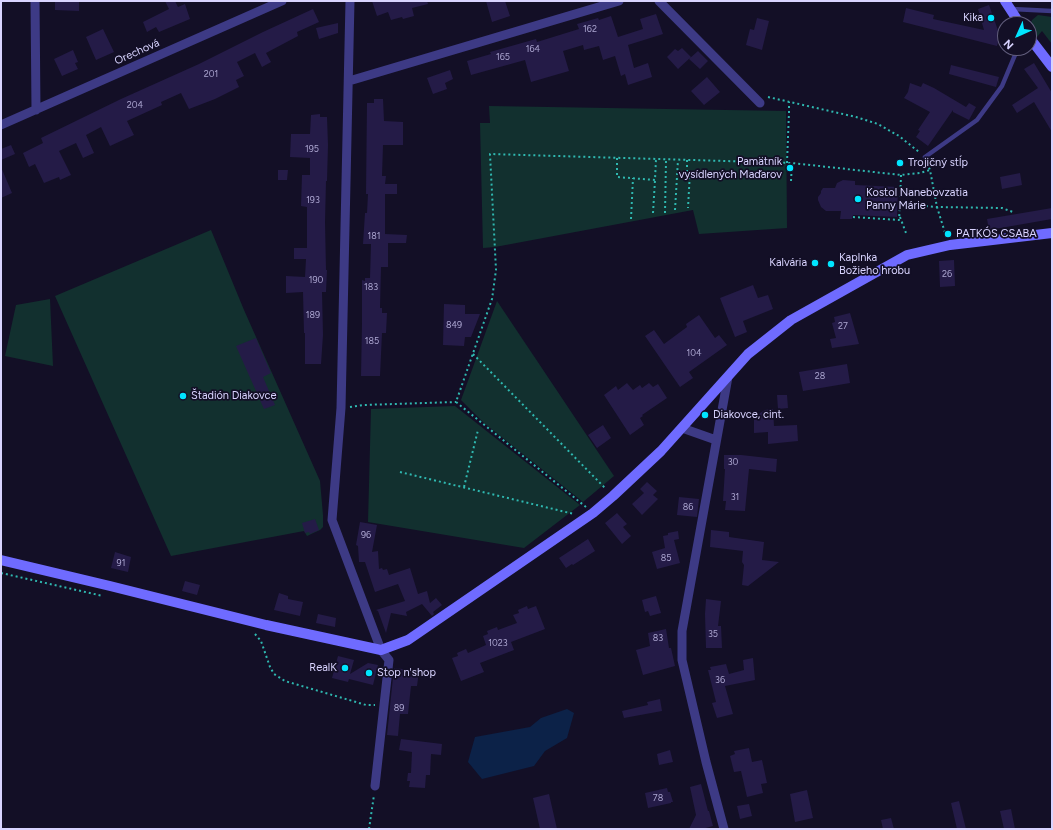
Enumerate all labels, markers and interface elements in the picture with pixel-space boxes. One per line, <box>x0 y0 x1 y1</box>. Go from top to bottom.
place label: Kika <box>963 11 983 25</box>
marker: Kika <box>986 13 996 23</box>
north arrow <box>997 16 1037 56</box>
house number: 162 <box>583 24 597 34</box>
street label: Orechová <box>112 36 162 68</box>
text: N <box>1001 37 1016 52</box>
house number: 164 <box>526 44 540 54</box>
house number: 165 <box>496 52 510 62</box>
house number: 201 <box>204 69 218 79</box>
house number: 204 <box>127 100 143 110</box>
house number: 195 <box>305 144 319 154</box>
place label: Pamätník vysídlených Maďarov <box>679 155 782 181</box>
place label: Trojičný stĺp <box>908 156 968 170</box>
marker: Trojičný stĺp <box>895 158 905 168</box>
marker: Pamätník vysídlených Maďarov <box>785 163 795 173</box>
place label: Kostol Nanebovzatia Panny Márie <box>866 186 968 212</box>
marker: Kostol Nanebovzatia Panny Márie <box>853 194 863 204</box>
house number: 193 <box>306 195 320 205</box>
place label: PATKÓS CSABA <box>956 227 1037 241</box>
marker: PATKÓS CSABA <box>943 229 953 239</box>
house number: 181 <box>368 231 380 241</box>
place label: Kaplnka Božieho hrobu <box>839 251 910 277</box>
place label: Kalvária <box>769 256 807 270</box>
marker: Kalvária <box>810 258 820 268</box>
marker: Kaplnka Božieho hrobu <box>826 259 836 269</box>
house number: 26 <box>942 269 952 279</box>
house number: 190 <box>309 275 323 285</box>
house number: 183 <box>364 282 378 292</box>
house number: 189 <box>306 310 320 320</box>
house number: 849 <box>446 320 462 330</box>
house number: 27 <box>838 321 848 331</box>
house number: 185 <box>365 336 379 346</box>
house number: 104 <box>686 348 702 358</box>
house number: 28 <box>815 371 825 381</box>
place label: Štadión Diakovce <box>191 389 276 403</box>
marker: Štadión Diakovce <box>178 391 188 401</box>
place label: Diakovce, cint. <box>713 408 784 422</box>
marker: Diakovce, cint. <box>700 410 710 420</box>
house number: 30 <box>728 457 738 467</box>
house number: 31 <box>731 492 739 502</box>
house number: 86 <box>683 502 693 512</box>
house number: 96 <box>361 530 371 540</box>
house number: 85 <box>661 553 671 563</box>
house number: 91 <box>117 558 125 568</box>
house number: 35 <box>708 629 718 639</box>
house number: 83 <box>653 633 663 643</box>
house number: 1023 <box>488 638 508 648</box>
place label: RealK <box>309 661 337 675</box>
marker: RealK <box>340 663 350 673</box>
place label: Stop n'shop <box>377 666 436 680</box>
marker: Stop n'shop <box>364 668 374 678</box>
house number: 36 <box>715 675 725 685</box>
house number: 89 <box>394 703 404 713</box>
house number: 78 <box>653 793 663 803</box>

